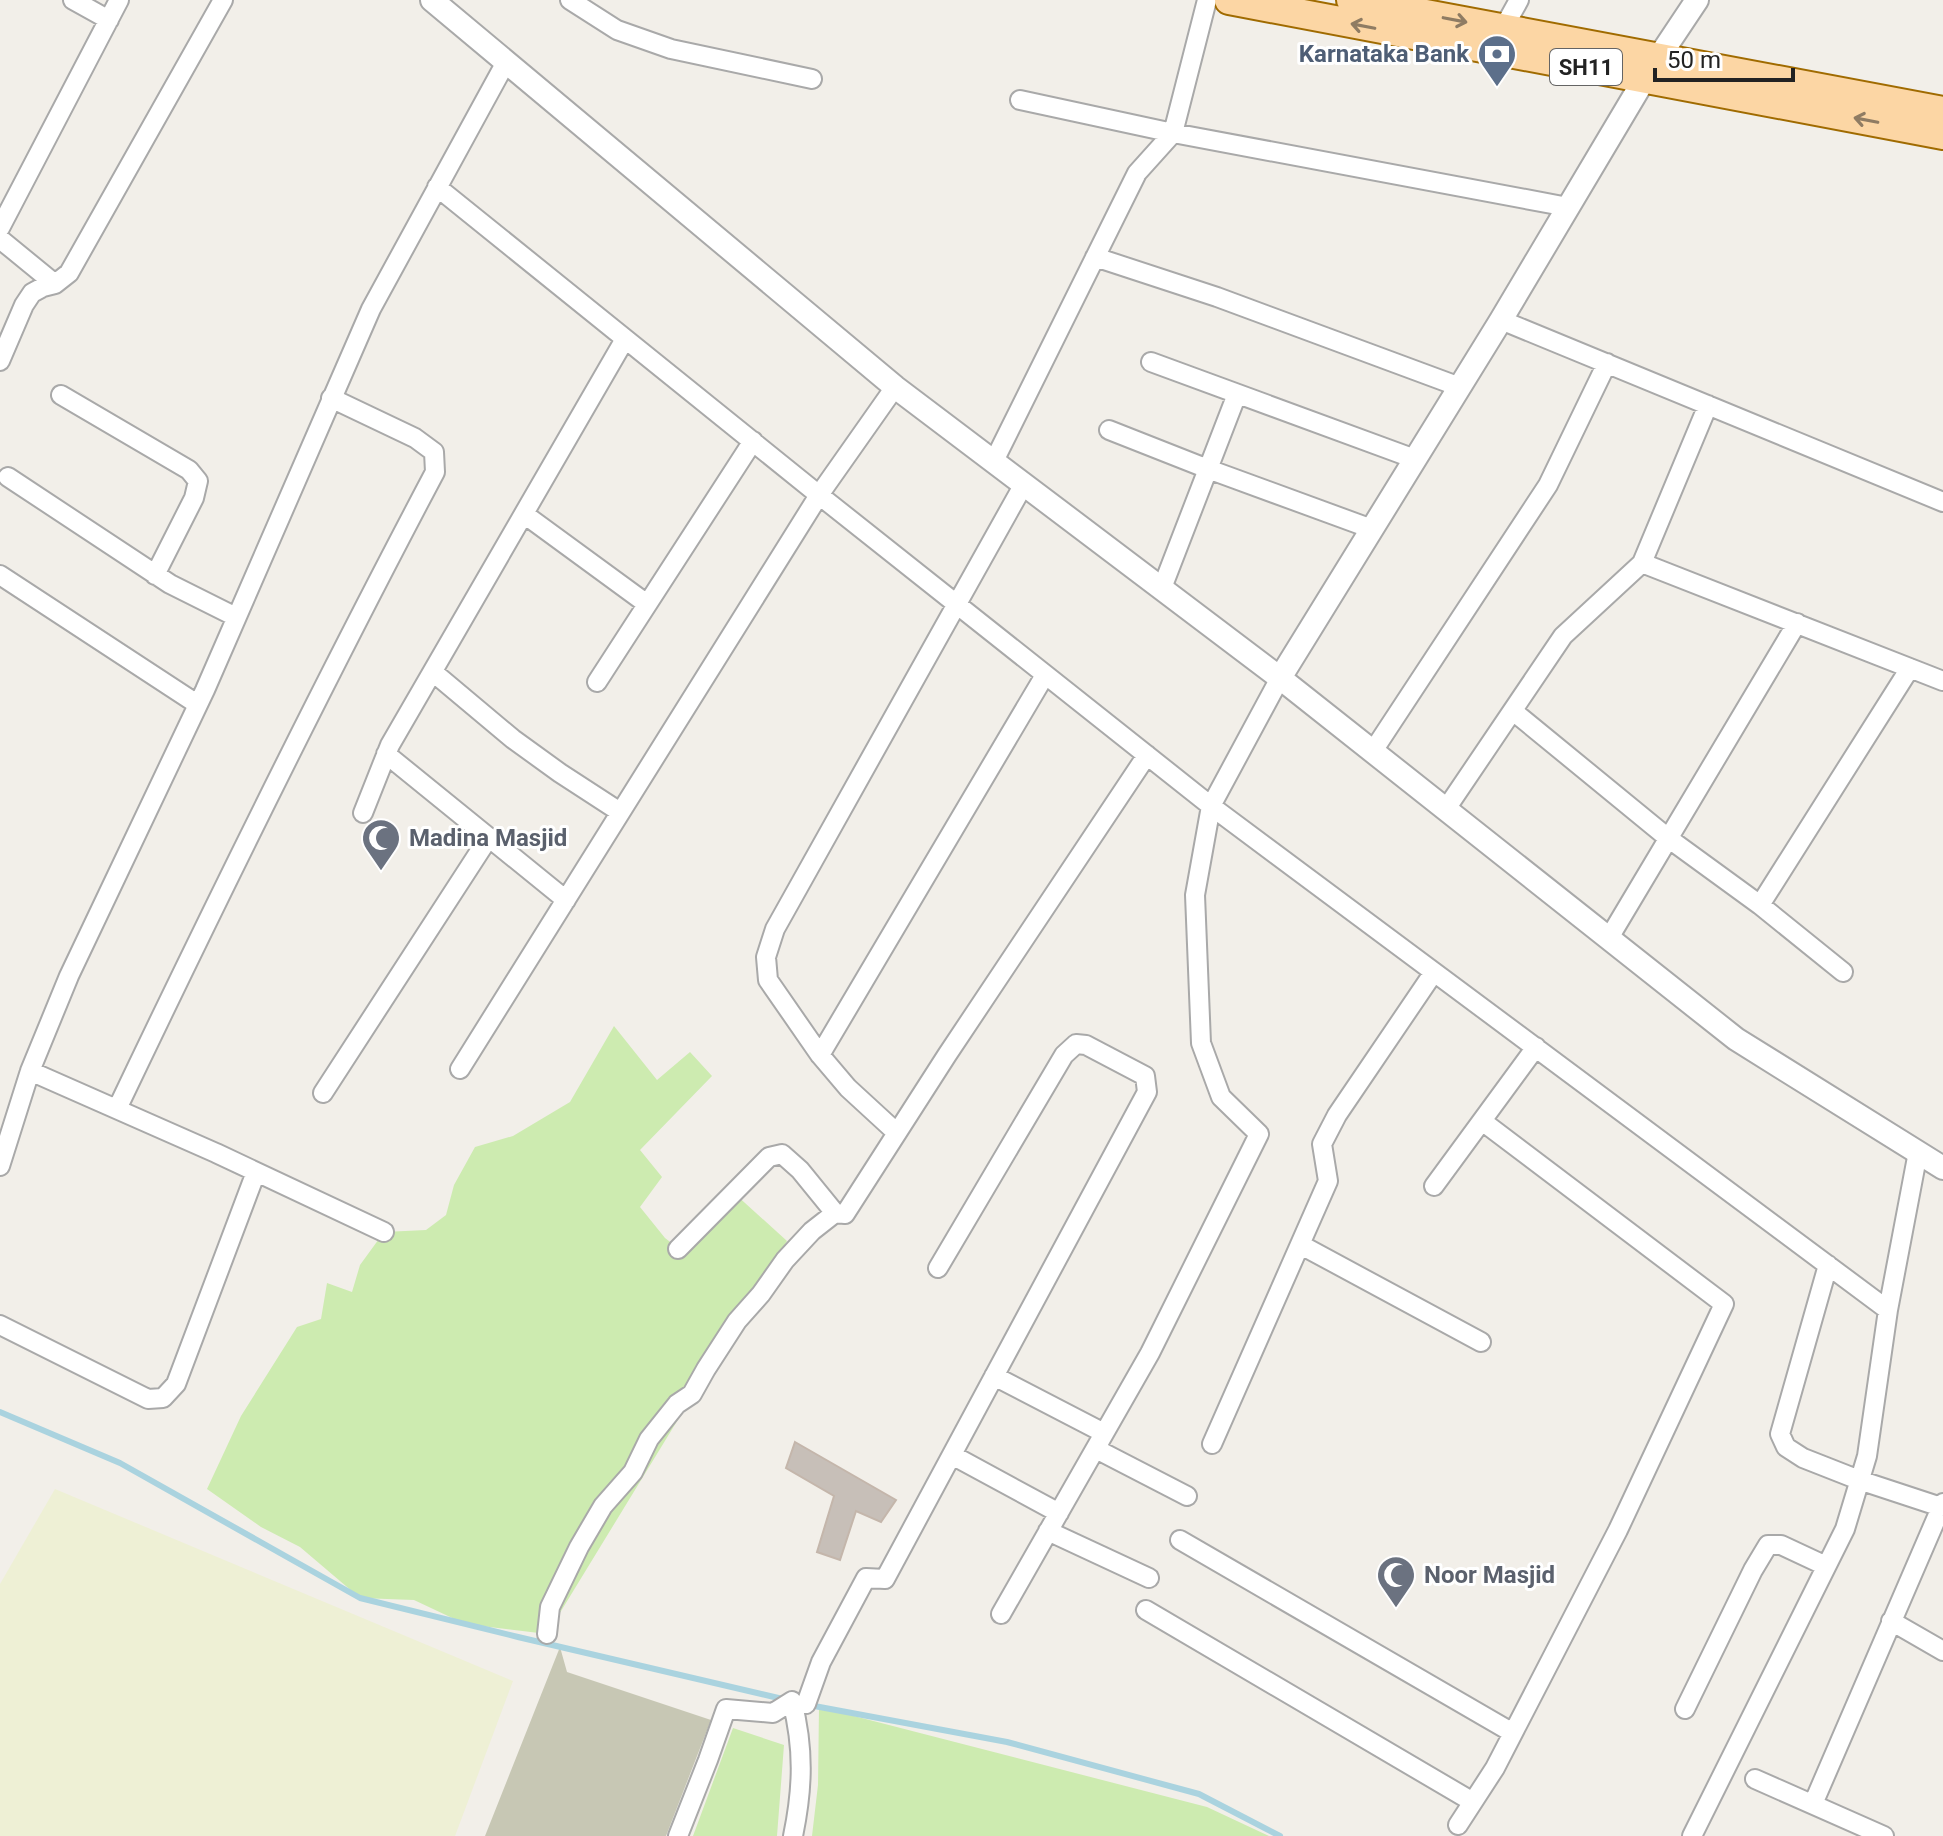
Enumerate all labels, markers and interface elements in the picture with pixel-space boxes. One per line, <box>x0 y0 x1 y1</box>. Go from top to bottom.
one-way arrow <box>1442 13 1467 28</box>
one-way arrow <box>1351 18 1376 33</box>
scale bar <box>1655 32 1793 82</box>
bank icon: Karnataka Bank <box>1476 33 1518 88</box>
place label: Karnataka Bank <box>1299 40 1470 68</box>
text: 50 m <box>1667 46 1721 74</box>
road number: SH11 <box>1550 49 1622 85</box>
one-way arrow <box>1854 112 1880 127</box>
mosque icon: Madina Masjid <box>360 817 402 872</box>
place label: Madina Masjid <box>409 824 567 852</box>
mosque icon: Noor Masjid <box>1375 1554 1417 1609</box>
place label: Noor Masjid <box>1424 1561 1555 1589</box>

